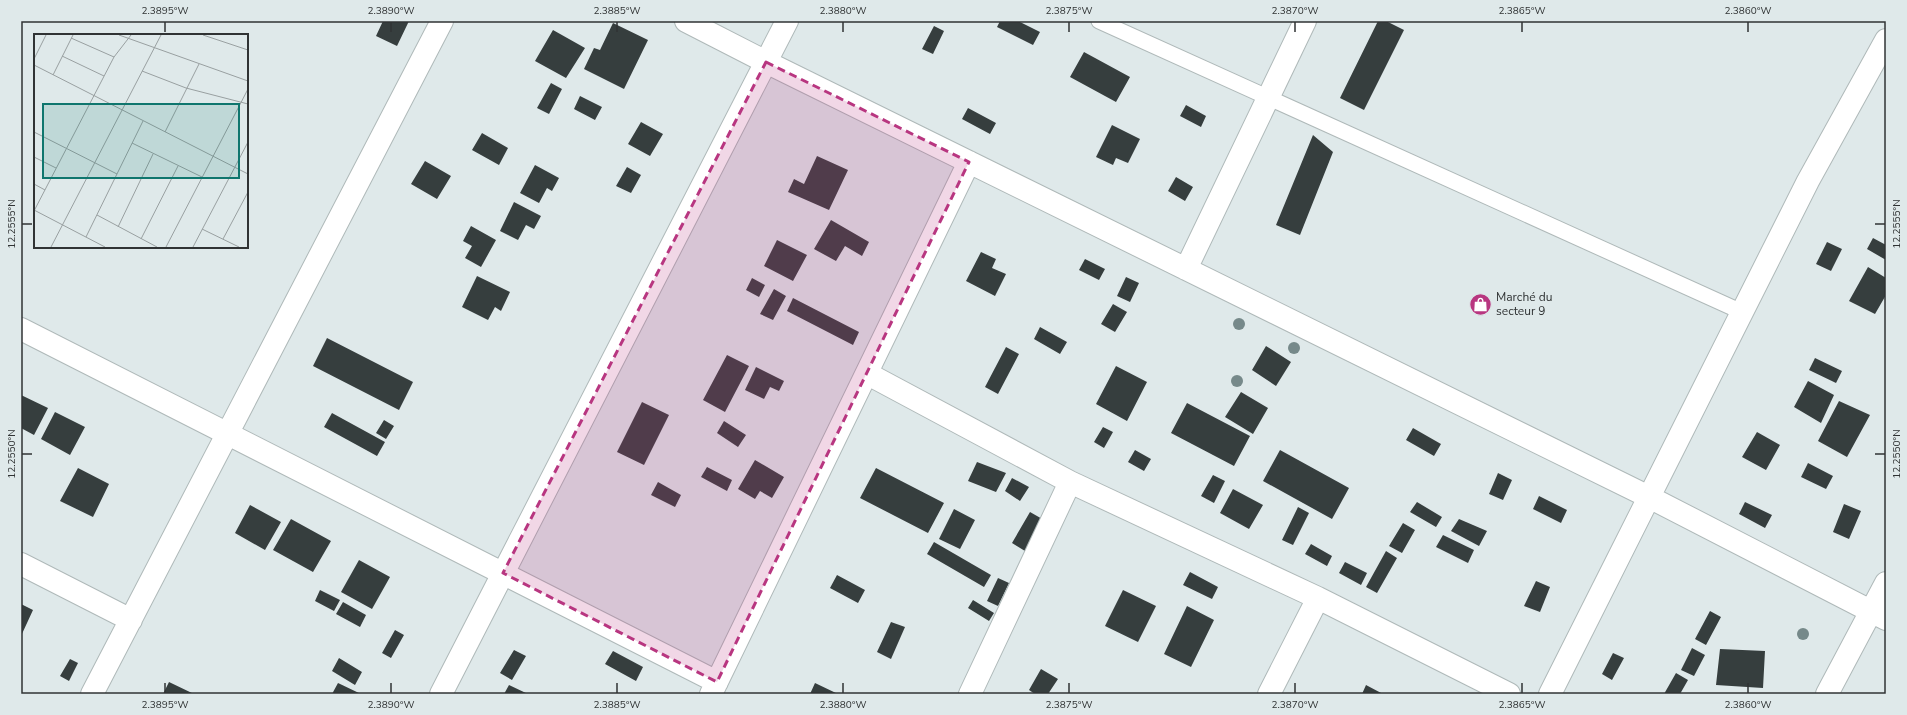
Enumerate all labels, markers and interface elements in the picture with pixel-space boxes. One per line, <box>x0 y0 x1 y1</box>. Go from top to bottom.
text: 2.3895°W <box>141 4 189 18</box>
text: 2.3890°W <box>367 4 415 18</box>
text: 2.3885°W <box>593 4 641 18</box>
text: 2.3880°W <box>819 4 867 18</box>
text: 2.3875°W <box>1045 4 1093 18</box>
text: 2.3870°W <box>1271 4 1319 18</box>
text: 2.3865°W <box>1498 4 1546 18</box>
text: 2.3860°W <box>1724 4 1772 18</box>
inset map <box>34 34 248 248</box>
text: 12.2555°N <box>5 199 19 249</box>
text: 12.2555°N <box>1890 199 1904 249</box>
place label: Marché du secteur 9 <box>1496 289 1552 319</box>
shop icon: Marché du secteur 9 <box>1467 291 1493 317</box>
text: 12.2550°N <box>5 429 19 479</box>
text: 12.2550°N <box>1890 429 1904 479</box>
text: 2.3895°W <box>141 698 189 712</box>
text: 2.3890°W <box>367 698 415 712</box>
text: 2.3885°W <box>593 698 641 712</box>
text: 2.3880°W <box>819 698 867 712</box>
text: 2.3875°W <box>1045 698 1093 712</box>
text: 2.3870°W <box>1271 698 1319 712</box>
text: 2.3865°W <box>1498 698 1546 712</box>
text: 2.3860°W <box>1724 698 1772 712</box>

